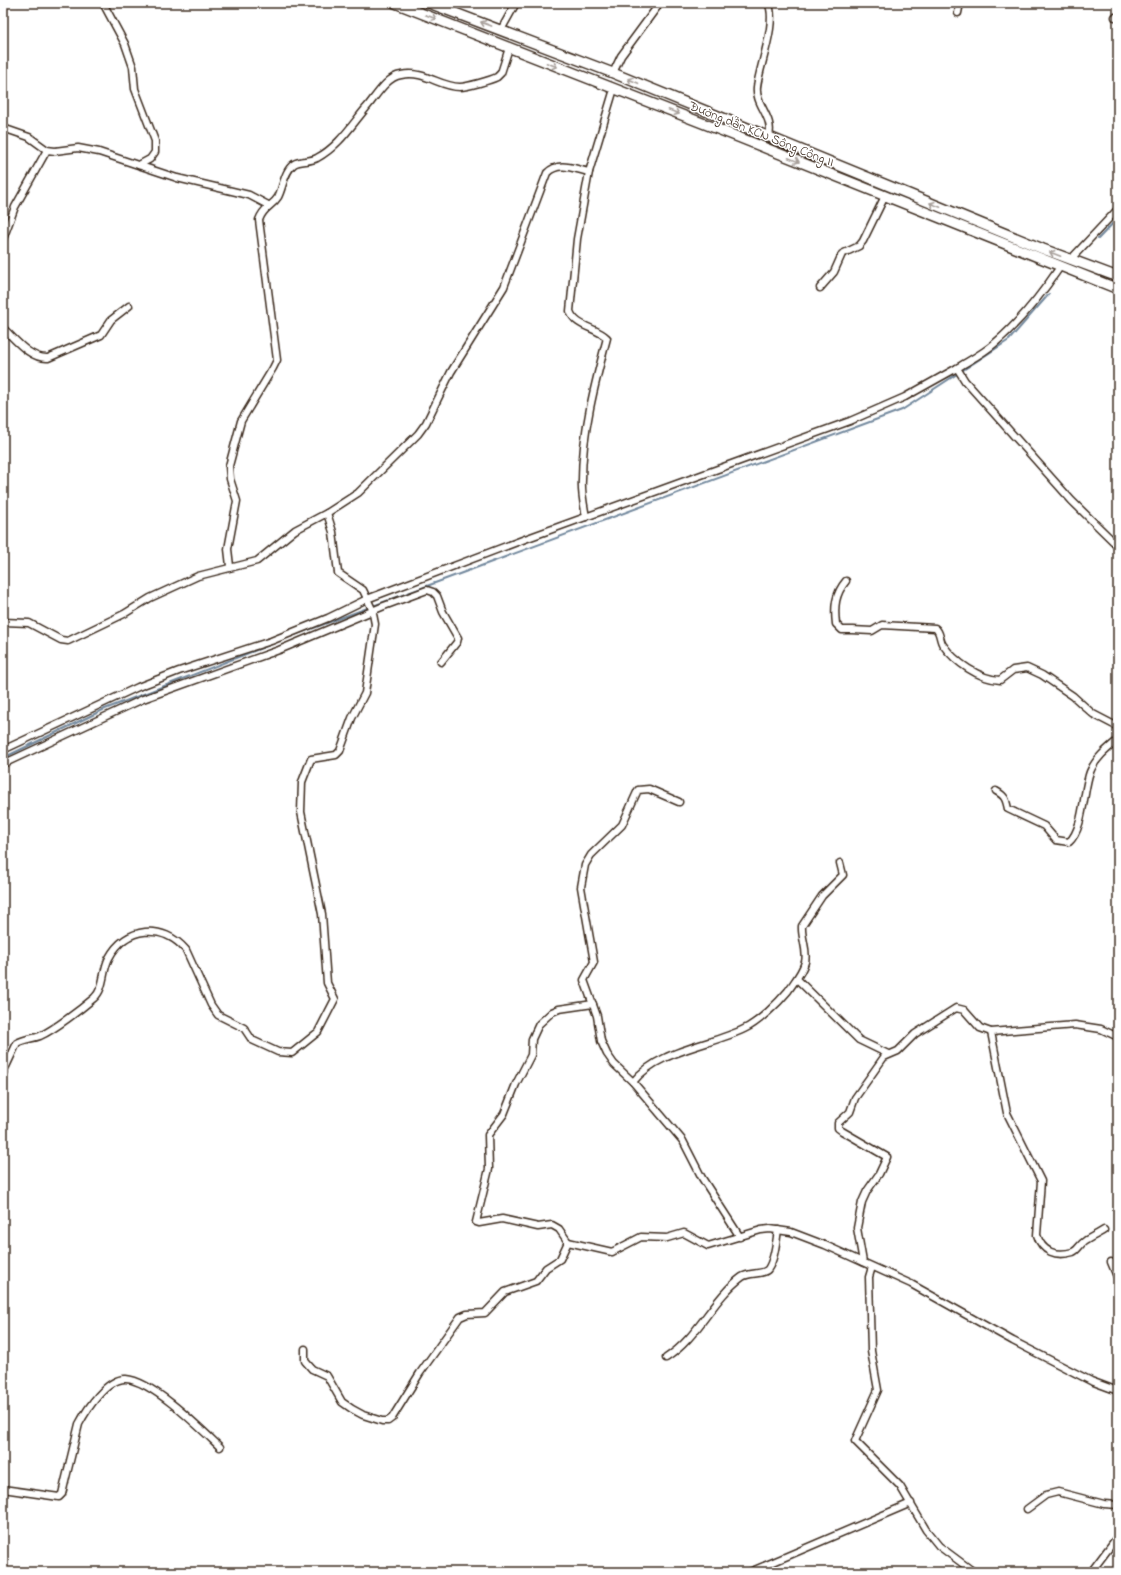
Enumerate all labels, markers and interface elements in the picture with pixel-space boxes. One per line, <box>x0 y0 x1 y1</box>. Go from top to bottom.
one-way arrow <box>425 14 437 22</box>
one-way arrow <box>480 20 492 28</box>
one-way arrow <box>546 61 558 69</box>
one-way arrow <box>628 77 640 84</box>
street label: Đường dẫn KCN Sông Công II <box>685 96 837 173</box>
one-way arrow <box>667 108 679 116</box>
one-way arrow <box>788 156 800 164</box>
one-way arrow <box>929 200 941 208</box>
one-way arrow <box>1050 249 1062 257</box>

